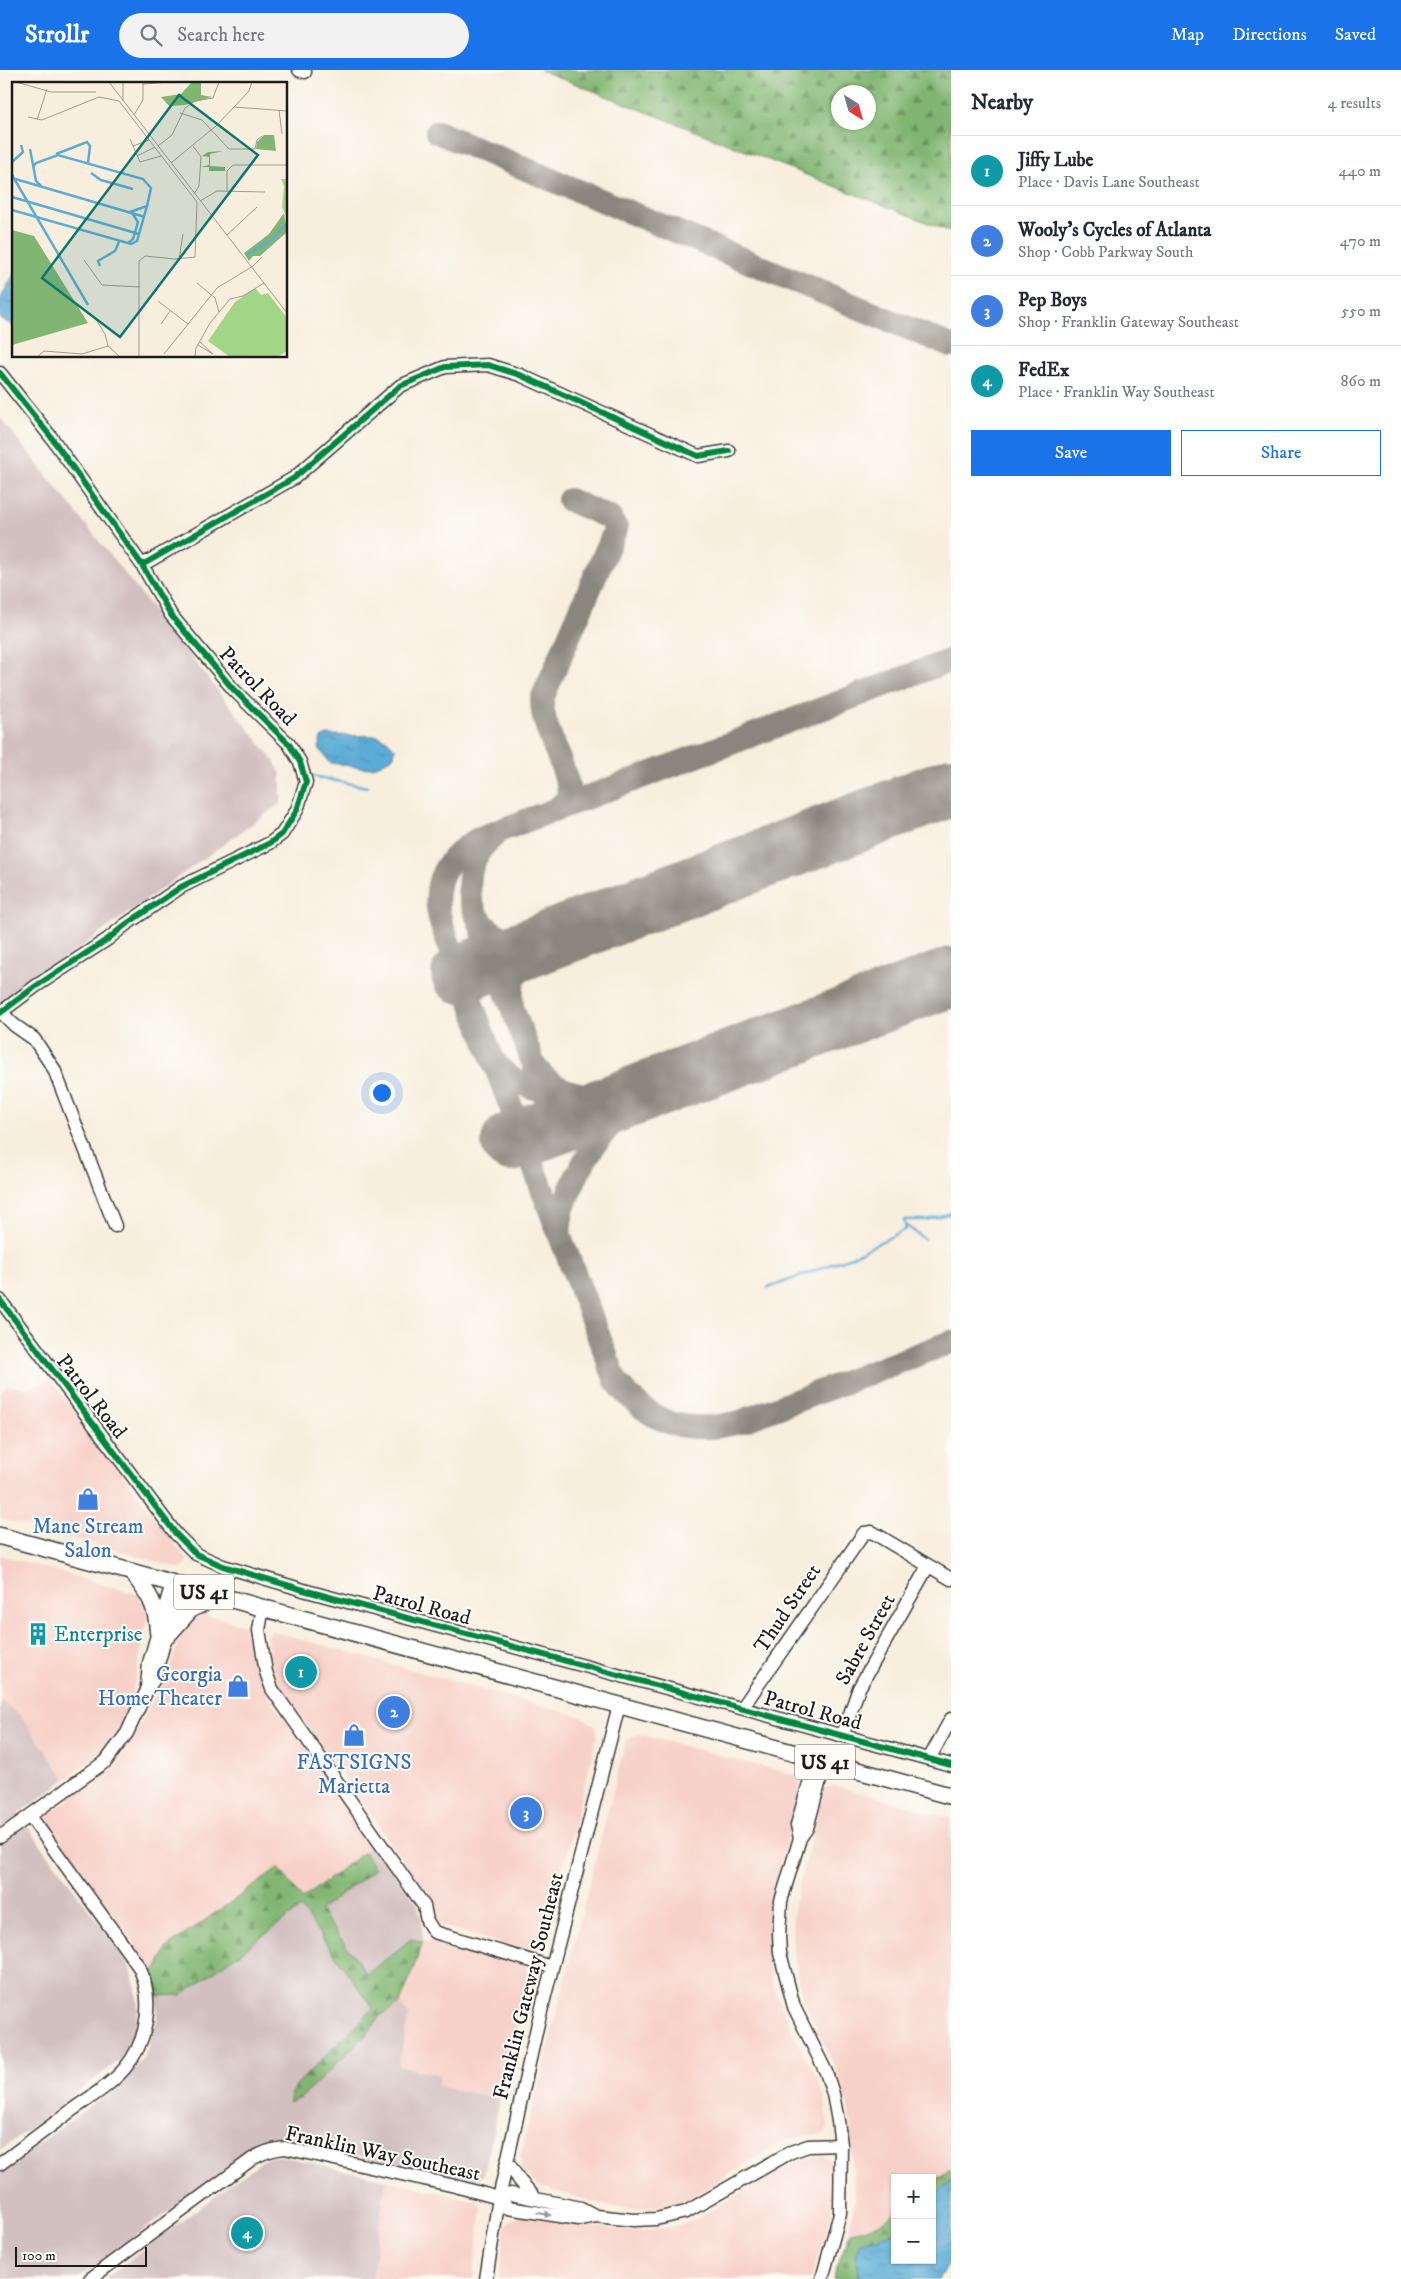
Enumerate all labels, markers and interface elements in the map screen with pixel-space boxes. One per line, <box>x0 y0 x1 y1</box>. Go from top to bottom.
search box <box>119 13 469 58</box>
text: Strollr <box>25 20 89 50</box>
icon: search <box>137 21 165 49</box>
text: Search here <box>177 24 265 47</box>
text: Map <box>1171 24 1204 46</box>
text: Directions <box>1232 24 1307 46</box>
text: Saved <box>1335 24 1376 46</box>
inset map <box>12 82 288 358</box>
north arrow <box>831 85 876 130</box>
text: Nearby <box>971 90 1033 116</box>
text: 4 results <box>1328 93 1381 113</box>
text: Jiffy Lube <box>1018 149 1093 172</box>
text: 1 <box>984 161 990 181</box>
text: 440 m <box>1339 161 1381 181</box>
text: Place · Davis Lane Southeast <box>1018 172 1200 192</box>
text: Wooly's Cycles of Atlanta <box>1018 219 1211 242</box>
text: 2 <box>983 231 991 251</box>
text: 470 m <box>1340 231 1381 251</box>
text: Shop · Cobb Parkway South <box>1018 242 1193 262</box>
text: Pep Boys <box>1018 289 1087 312</box>
text: 3 <box>984 301 990 321</box>
text: 550 m <box>1341 301 1381 321</box>
text: Shop · Franklin Gateway Southeast <box>1018 312 1239 332</box>
text: FedEx <box>1018 359 1069 382</box>
text: 4 <box>982 371 992 391</box>
text: 860 m <box>1341 371 1381 391</box>
text: Place · Franklin Way Southeast <box>1018 382 1215 402</box>
button: Save <box>971 430 1171 476</box>
button: Share <box>1181 430 1381 476</box>
street label: Patrol Road <box>213 642 302 732</box>
your location <box>369 1080 395 1106</box>
street label: Patrol Road <box>50 1349 133 1444</box>
shop icon: Mane Stream Salon <box>75 1486 101 1512</box>
place label: Mane Stream Salon <box>32 1514 144 1564</box>
street label: Thud Street <box>749 1559 827 1658</box>
road number: US 41 <box>174 1574 234 1610</box>
street label: Patrol Road <box>370 1580 474 1632</box>
street label: Sabre Street <box>830 1589 902 1690</box>
building icon: Enterprise <box>25 1621 51 1647</box>
place label: Enterprise <box>54 1622 143 1648</box>
pin: 1 <box>285 1653 317 1691</box>
place label: Georgia Home Theater <box>98 1662 222 1712</box>
shop icon: Georgia Home Theater <box>225 1673 251 1699</box>
street label: Patrol Road <box>761 1685 865 1737</box>
pin: 2 <box>378 1693 410 1731</box>
shop icon: FASTSIGNS Marietta <box>341 1722 367 1748</box>
road number: US 41 <box>795 1744 855 1780</box>
place label: FASTSIGNS Marietta <box>297 1750 411 1800</box>
pin: 3 <box>510 1794 542 1832</box>
street label: Franklin Gateway Southeast <box>488 1870 570 2103</box>
street label: Franklin Way Southeast <box>283 2121 483 2187</box>
map controls <box>891 2174 936 2264</box>
button: + <box>891 2174 936 2219</box>
one-way arrow <box>536 2210 552 2218</box>
pin: 4 <box>231 2214 263 2252</box>
button: − <box>891 2219 936 2264</box>
scale bar <box>15 2244 148 2267</box>
text: 100 m <box>22 2247 56 2265</box>

